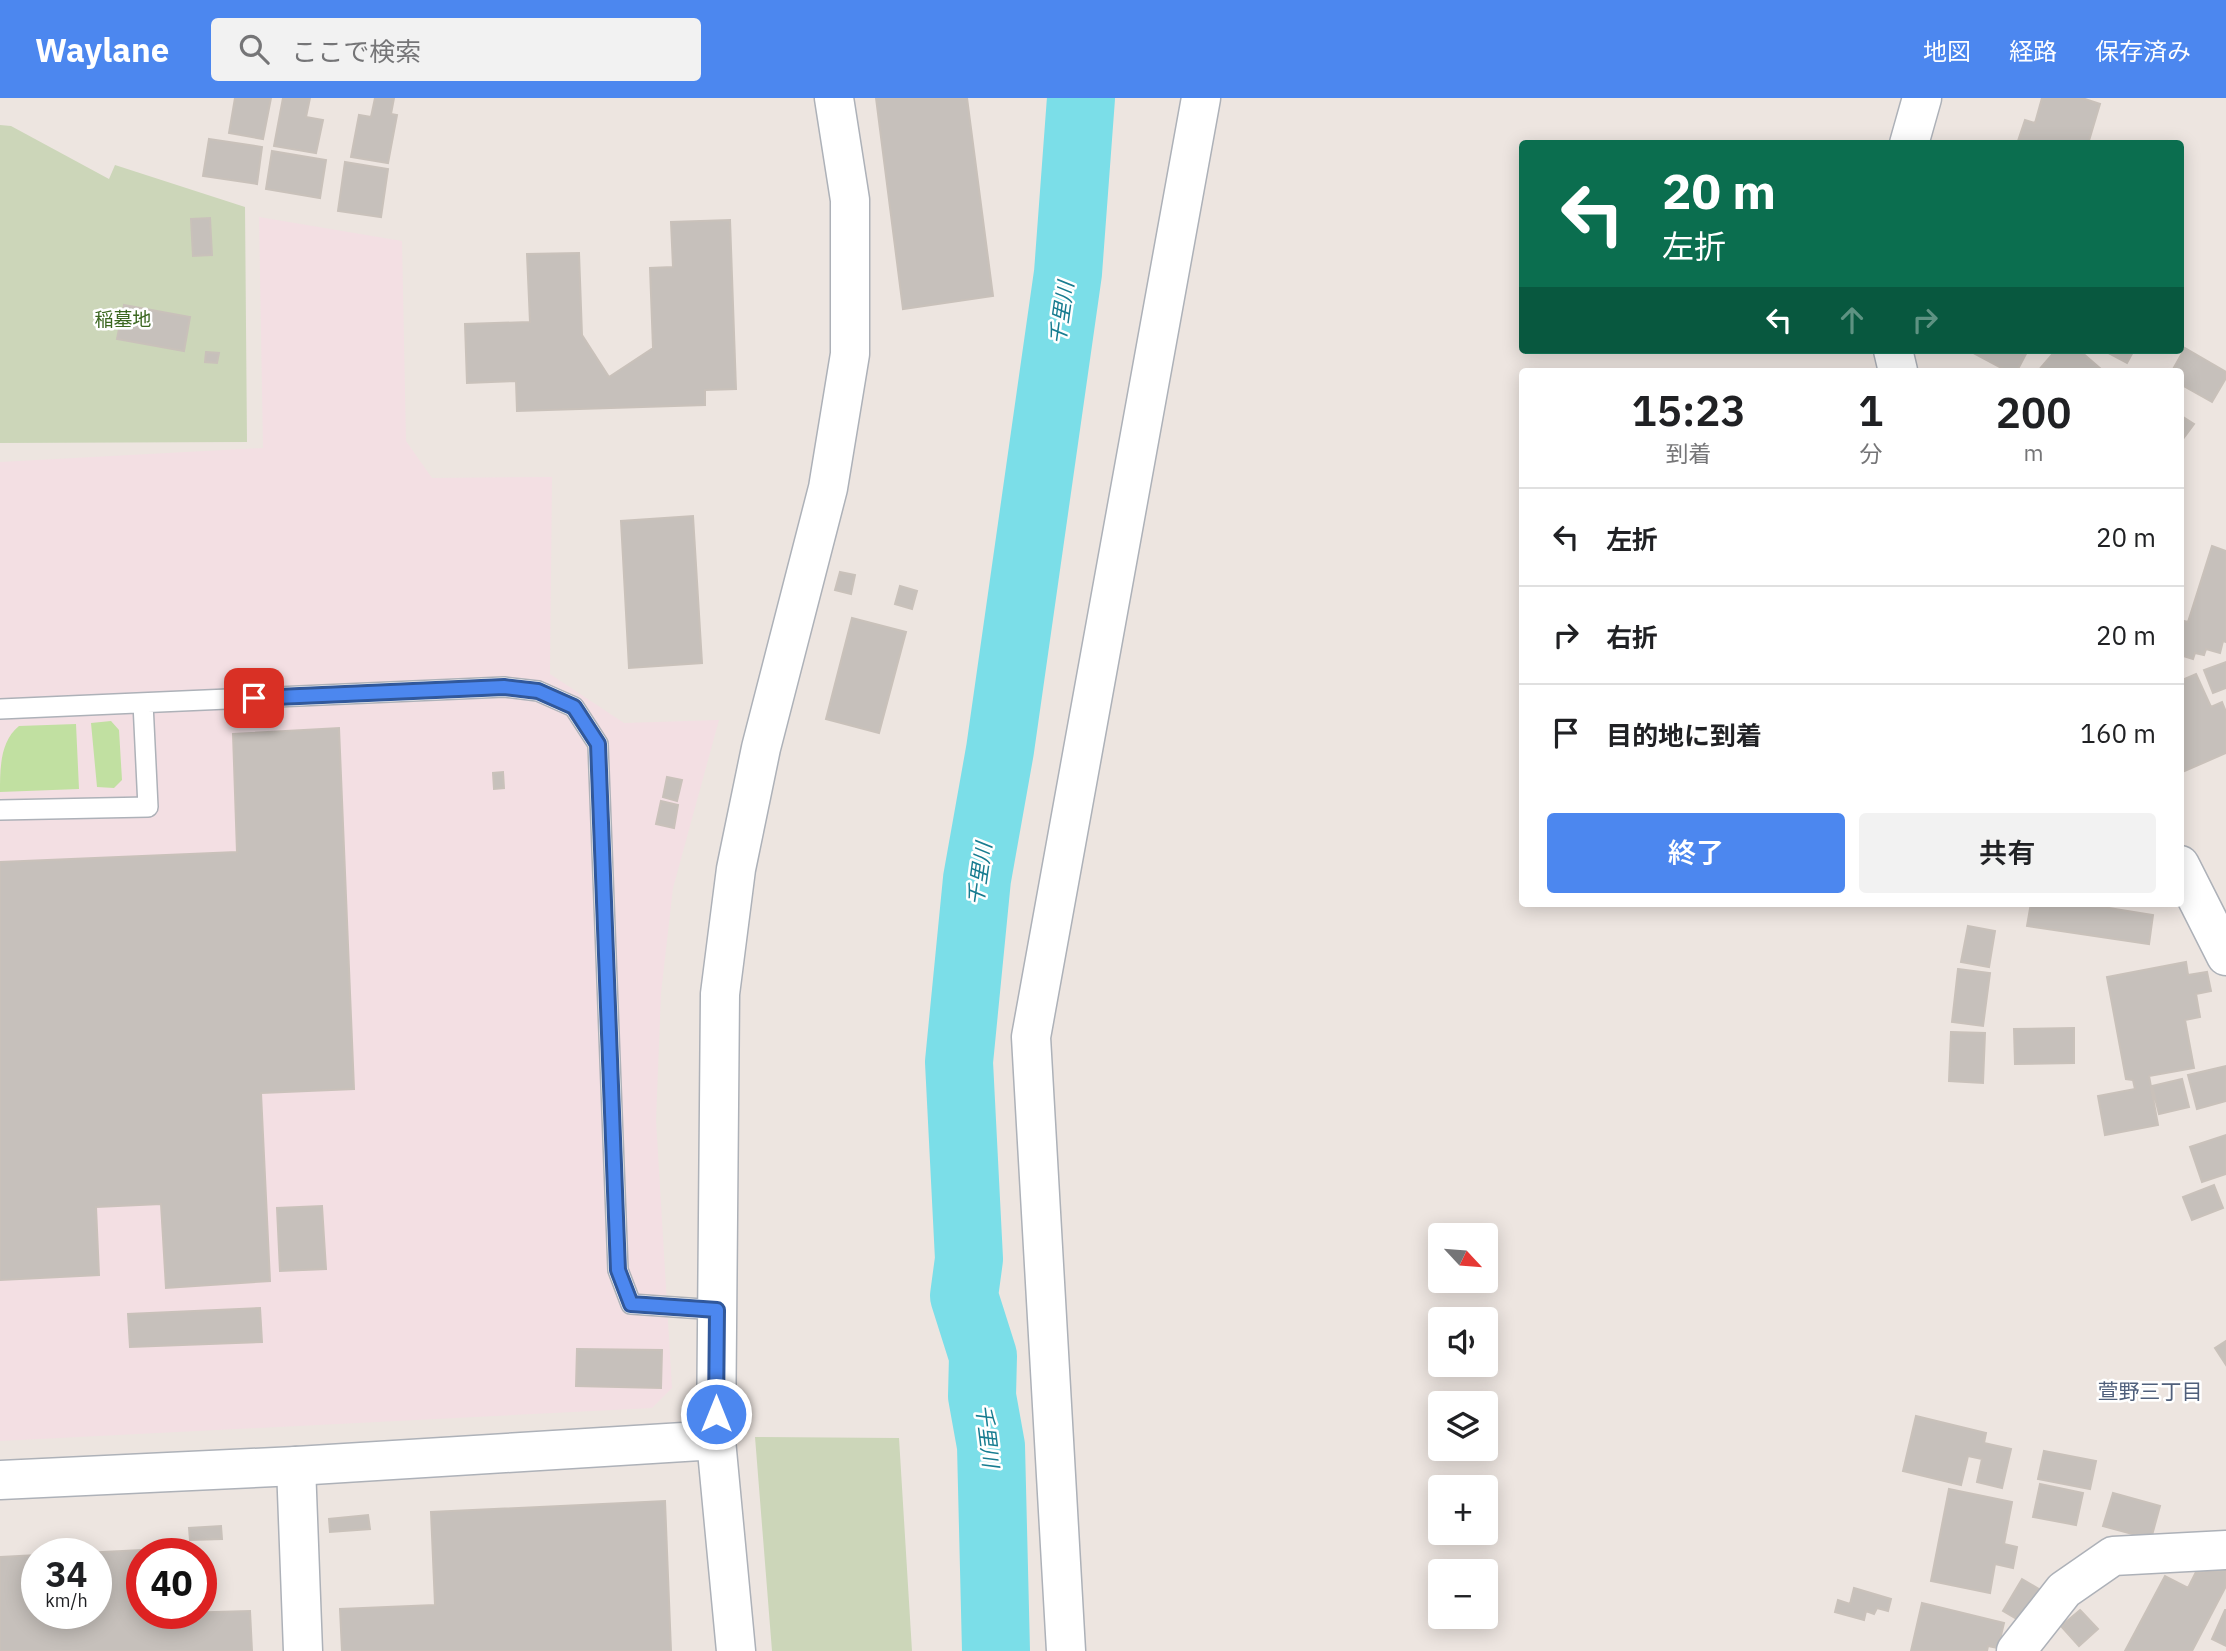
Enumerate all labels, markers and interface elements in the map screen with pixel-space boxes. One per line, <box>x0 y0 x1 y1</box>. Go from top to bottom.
search box <box>211 18 701 81</box>
text: Waylane <box>35 28 169 71</box>
icon: search <box>235 30 273 68</box>
text: ここで検索 <box>291 34 421 68</box>
text: 地図 <box>1923 35 1971 67</box>
text: 経路 <box>2009 35 2057 67</box>
text: 保存済み <box>2095 35 2191 67</box>
text: 20 m <box>1662 159 1776 222</box>
icon: left <box>1547 168 1638 259</box>
text: 左折 <box>1662 225 1726 267</box>
water label: 千里川 <box>1043 278 1080 346</box>
icon: left <box>1760 301 1798 339</box>
icon: ahead <box>1833 301 1871 339</box>
icon: right <box>1906 301 1944 339</box>
park label: 稲墓地 <box>94 307 152 331</box>
text: 15:23 <box>1631 383 1746 438</box>
text: 1 <box>1858 383 1883 438</box>
text: 200 <box>1996 385 2071 440</box>
text: m <box>2024 437 2044 467</box>
text: 到着 <box>1666 438 1712 468</box>
text: 分 <box>1859 438 1882 468</box>
icon: left <box>1547 518 1585 556</box>
text: 20 m <box>2096 520 2156 554</box>
text: 左折 <box>1606 522 1658 556</box>
icon: right <box>1547 616 1585 654</box>
text: 20 m <box>2096 618 2156 652</box>
text: 右折 <box>1606 620 1658 654</box>
pin <box>224 668 284 728</box>
icon: arrive <box>235 679 273 717</box>
icon: arrive <box>1547 714 1585 752</box>
text: 160 m <box>2080 716 2156 750</box>
text: 目的地に到着 <box>1606 718 1762 752</box>
button: 終了 <box>1547 813 1845 893</box>
button: 共有 <box>1859 813 2156 893</box>
water label: 千里川 <box>961 839 998 907</box>
north arrow <box>1428 1223 1498 1293</box>
map controls <box>1428 1223 1498 1629</box>
button: sound <box>1428 1307 1498 1377</box>
position arrow <box>679 1377 753 1451</box>
district label: 萱野三丁目 <box>2098 1377 2203 1405</box>
button: layers <box>1428 1391 1498 1461</box>
water label: 千里川 <box>970 1403 1006 1471</box>
button: + <box>1428 1475 1498 1545</box>
speed limit sign: 40 <box>126 1538 217 1629</box>
text: 34 <box>45 1551 88 1597</box>
button: − <box>1428 1559 1498 1629</box>
text: km/h <box>45 1589 88 1612</box>

